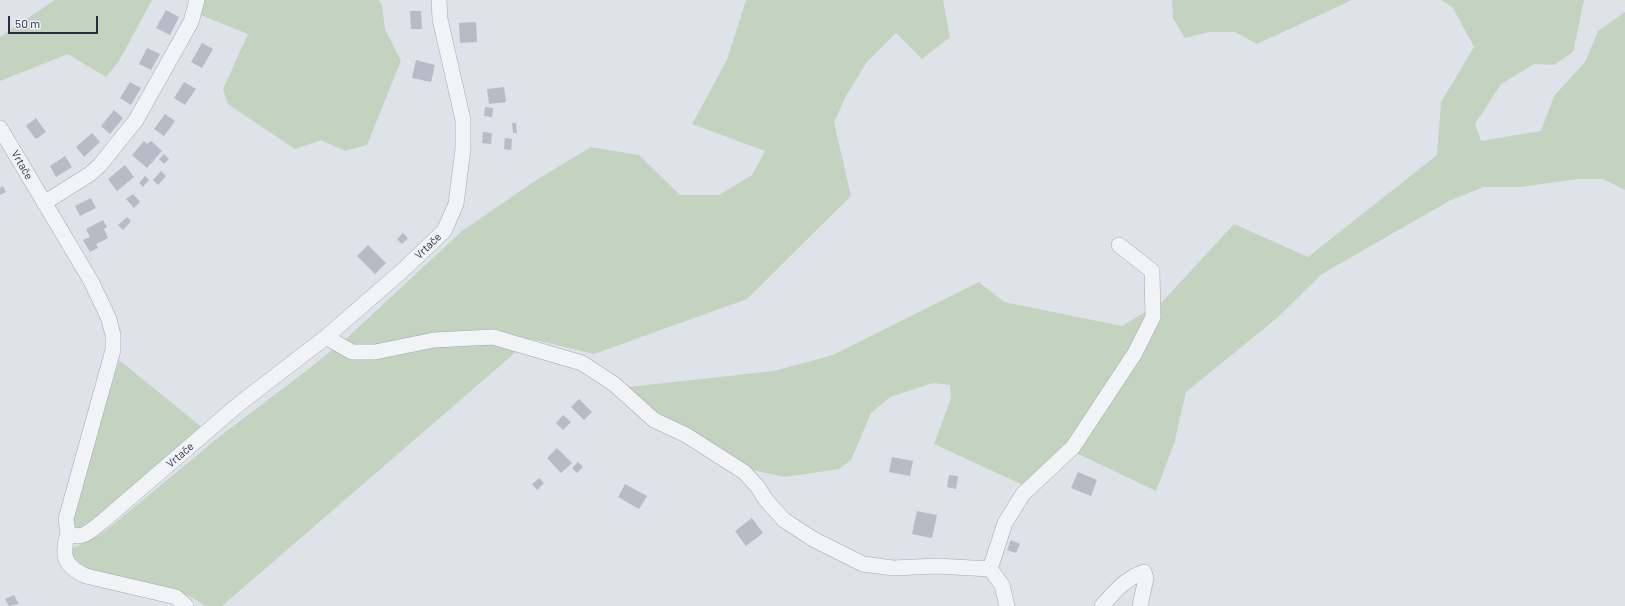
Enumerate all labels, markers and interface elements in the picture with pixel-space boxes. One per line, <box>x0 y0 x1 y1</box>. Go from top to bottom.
scale bar <box>10 8 100 34</box>
text: 50 m <box>15 16 40 30</box>
street label: Vrtače <box>8 148 36 182</box>
street label: Vrtače <box>412 230 444 262</box>
street label: Vrtače <box>164 440 196 470</box>

